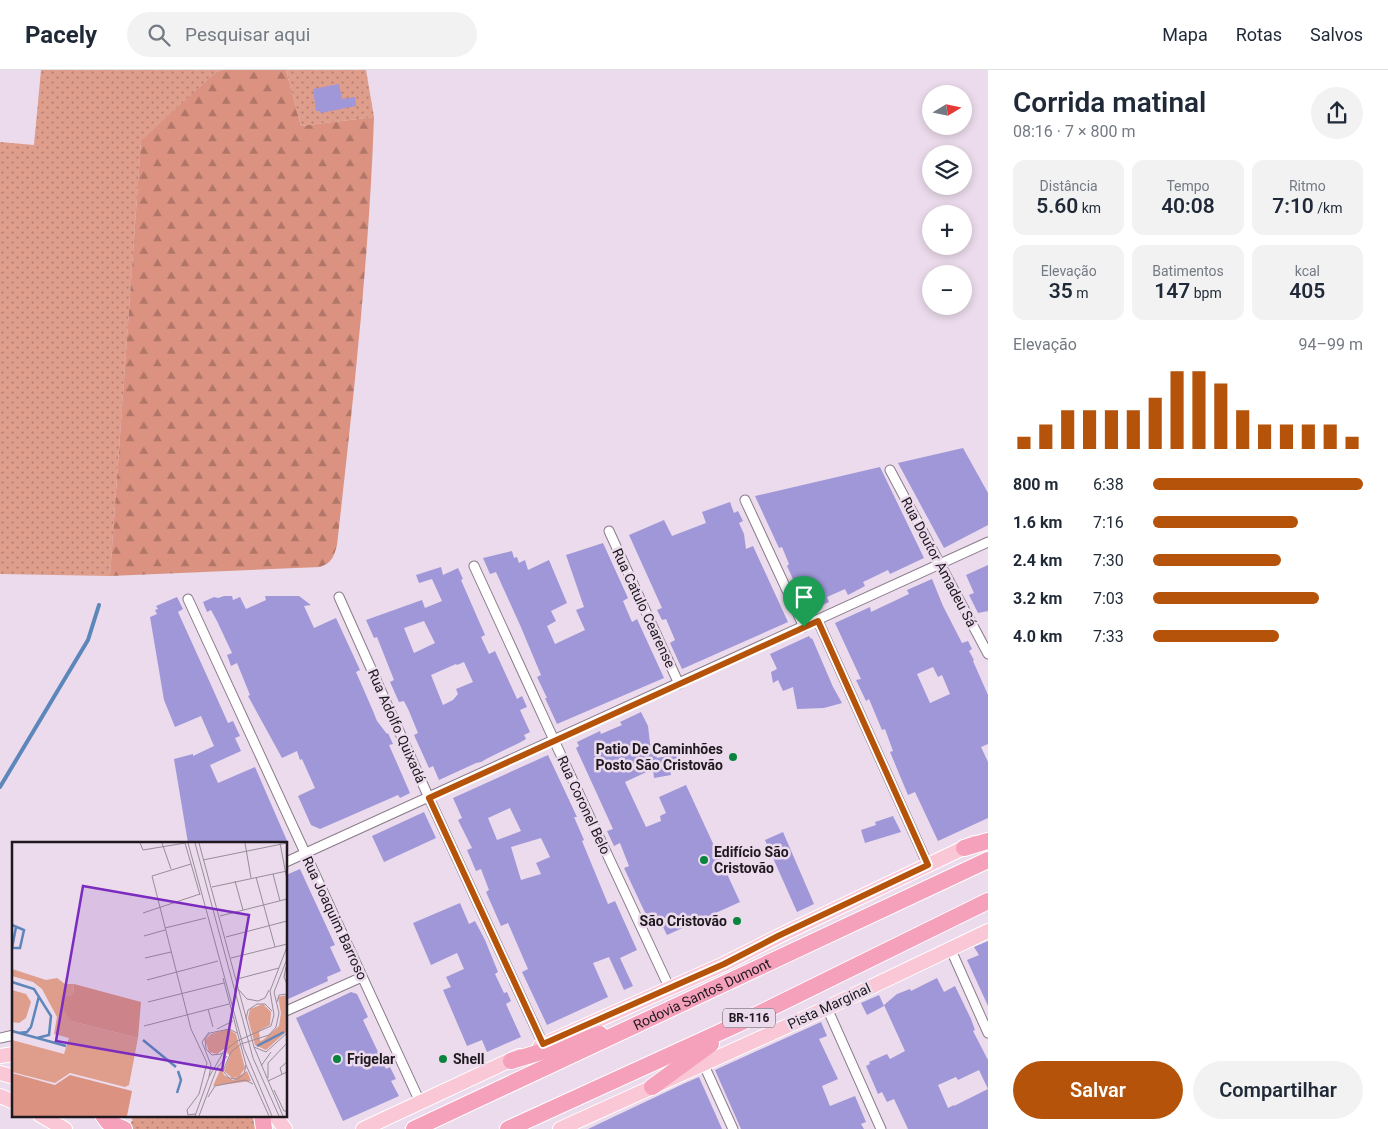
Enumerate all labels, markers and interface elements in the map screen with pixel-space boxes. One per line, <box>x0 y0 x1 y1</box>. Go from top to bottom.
search box <box>127 12 477 57</box>
text: Pacely <box>25 21 97 49</box>
icon: search <box>145 21 173 49</box>
text: Pesquisar aqui <box>185 23 310 46</box>
text: Mapa <box>1162 24 1208 45</box>
text: Rotas <box>1236 24 1282 45</box>
text: Salvos <box>1310 24 1363 45</box>
north arrow <box>922 85 972 135</box>
map controls <box>922 85 972 315</box>
text: Corrida matinal <box>1013 86 1206 119</box>
button: share <box>1311 87 1363 139</box>
text: 08:16 · 7 × 800 m <box>1013 122 1135 141</box>
button: layers <box>922 145 972 195</box>
text: Distância <box>1040 178 1098 194</box>
text: Tempo <box>1166 178 1210 194</box>
text: Ritmo <box>1289 178 1326 194</box>
text: 5.60 <box>1036 194 1078 218</box>
text: 40:08 <box>1161 194 1215 218</box>
text: 7:10 <box>1272 194 1314 218</box>
text: km <box>1078 200 1101 216</box>
text: /km <box>1314 200 1343 216</box>
button: + <box>922 205 972 255</box>
text: Elevação <box>1041 263 1097 279</box>
text: Batimentos <box>1152 263 1224 279</box>
text: kcal <box>1295 263 1320 279</box>
button: − <box>922 265 972 315</box>
text: 35 <box>1049 279 1073 303</box>
text: 147 <box>1154 279 1190 303</box>
text: 405 <box>1289 279 1325 303</box>
text: m <box>1073 285 1089 301</box>
text: bpm <box>1190 285 1222 301</box>
text: Elevação <box>1013 335 1077 354</box>
text: 94–99 m <box>1299 335 1363 354</box>
text: 800 m <box>1013 475 1058 494</box>
text: 6:38 <box>1093 475 1124 494</box>
street label: Rua Doutor Amadeu Sá <box>898 494 980 630</box>
text: 1.6 km <box>1013 513 1062 532</box>
text: 7:16 <box>1093 513 1124 532</box>
street label: Rua Catulo Cearense <box>609 546 679 670</box>
text: 2.4 km <box>1013 551 1062 570</box>
text: 7:30 <box>1093 551 1124 570</box>
pin <box>783 576 825 627</box>
icon: arrive <box>790 583 818 611</box>
text: 3.2 km <box>1013 589 1062 608</box>
text: 7:03 <box>1093 589 1124 608</box>
text: 4.0 km <box>1013 627 1062 646</box>
text: 7:33 <box>1093 627 1124 646</box>
street label: Rua Adolfo Quixadá <box>365 667 429 785</box>
place label: Patio De Caminhões Posto São Cristovão <box>596 741 723 773</box>
marker: Patio De Caminhões Posto São Cristovão <box>727 751 739 763</box>
street label: Rua Coronel Belo <box>554 753 614 857</box>
inset map <box>12 842 288 1116</box>
place label: Edifício São Cristovão <box>714 844 789 876</box>
street label: Rua Joaquim Barroso <box>299 854 371 982</box>
marker: Edifício São Cristovão <box>698 854 710 866</box>
place label: São Cristovão <box>640 913 727 929</box>
marker: São Cristovão <box>731 915 743 927</box>
street label: Rodovia Santos Dumont <box>631 955 774 1033</box>
street label: Pista Marginal <box>785 980 873 1032</box>
road number: BR-116 <box>723 1008 775 1028</box>
place label: Frigelar <box>347 1051 395 1067</box>
place label: Shell <box>453 1051 484 1067</box>
marker: Frigelar <box>331 1053 343 1065</box>
marker: Shell <box>437 1053 449 1065</box>
button: Salvar <box>1013 1061 1183 1119</box>
button: Compartilhar <box>1193 1061 1363 1119</box>

